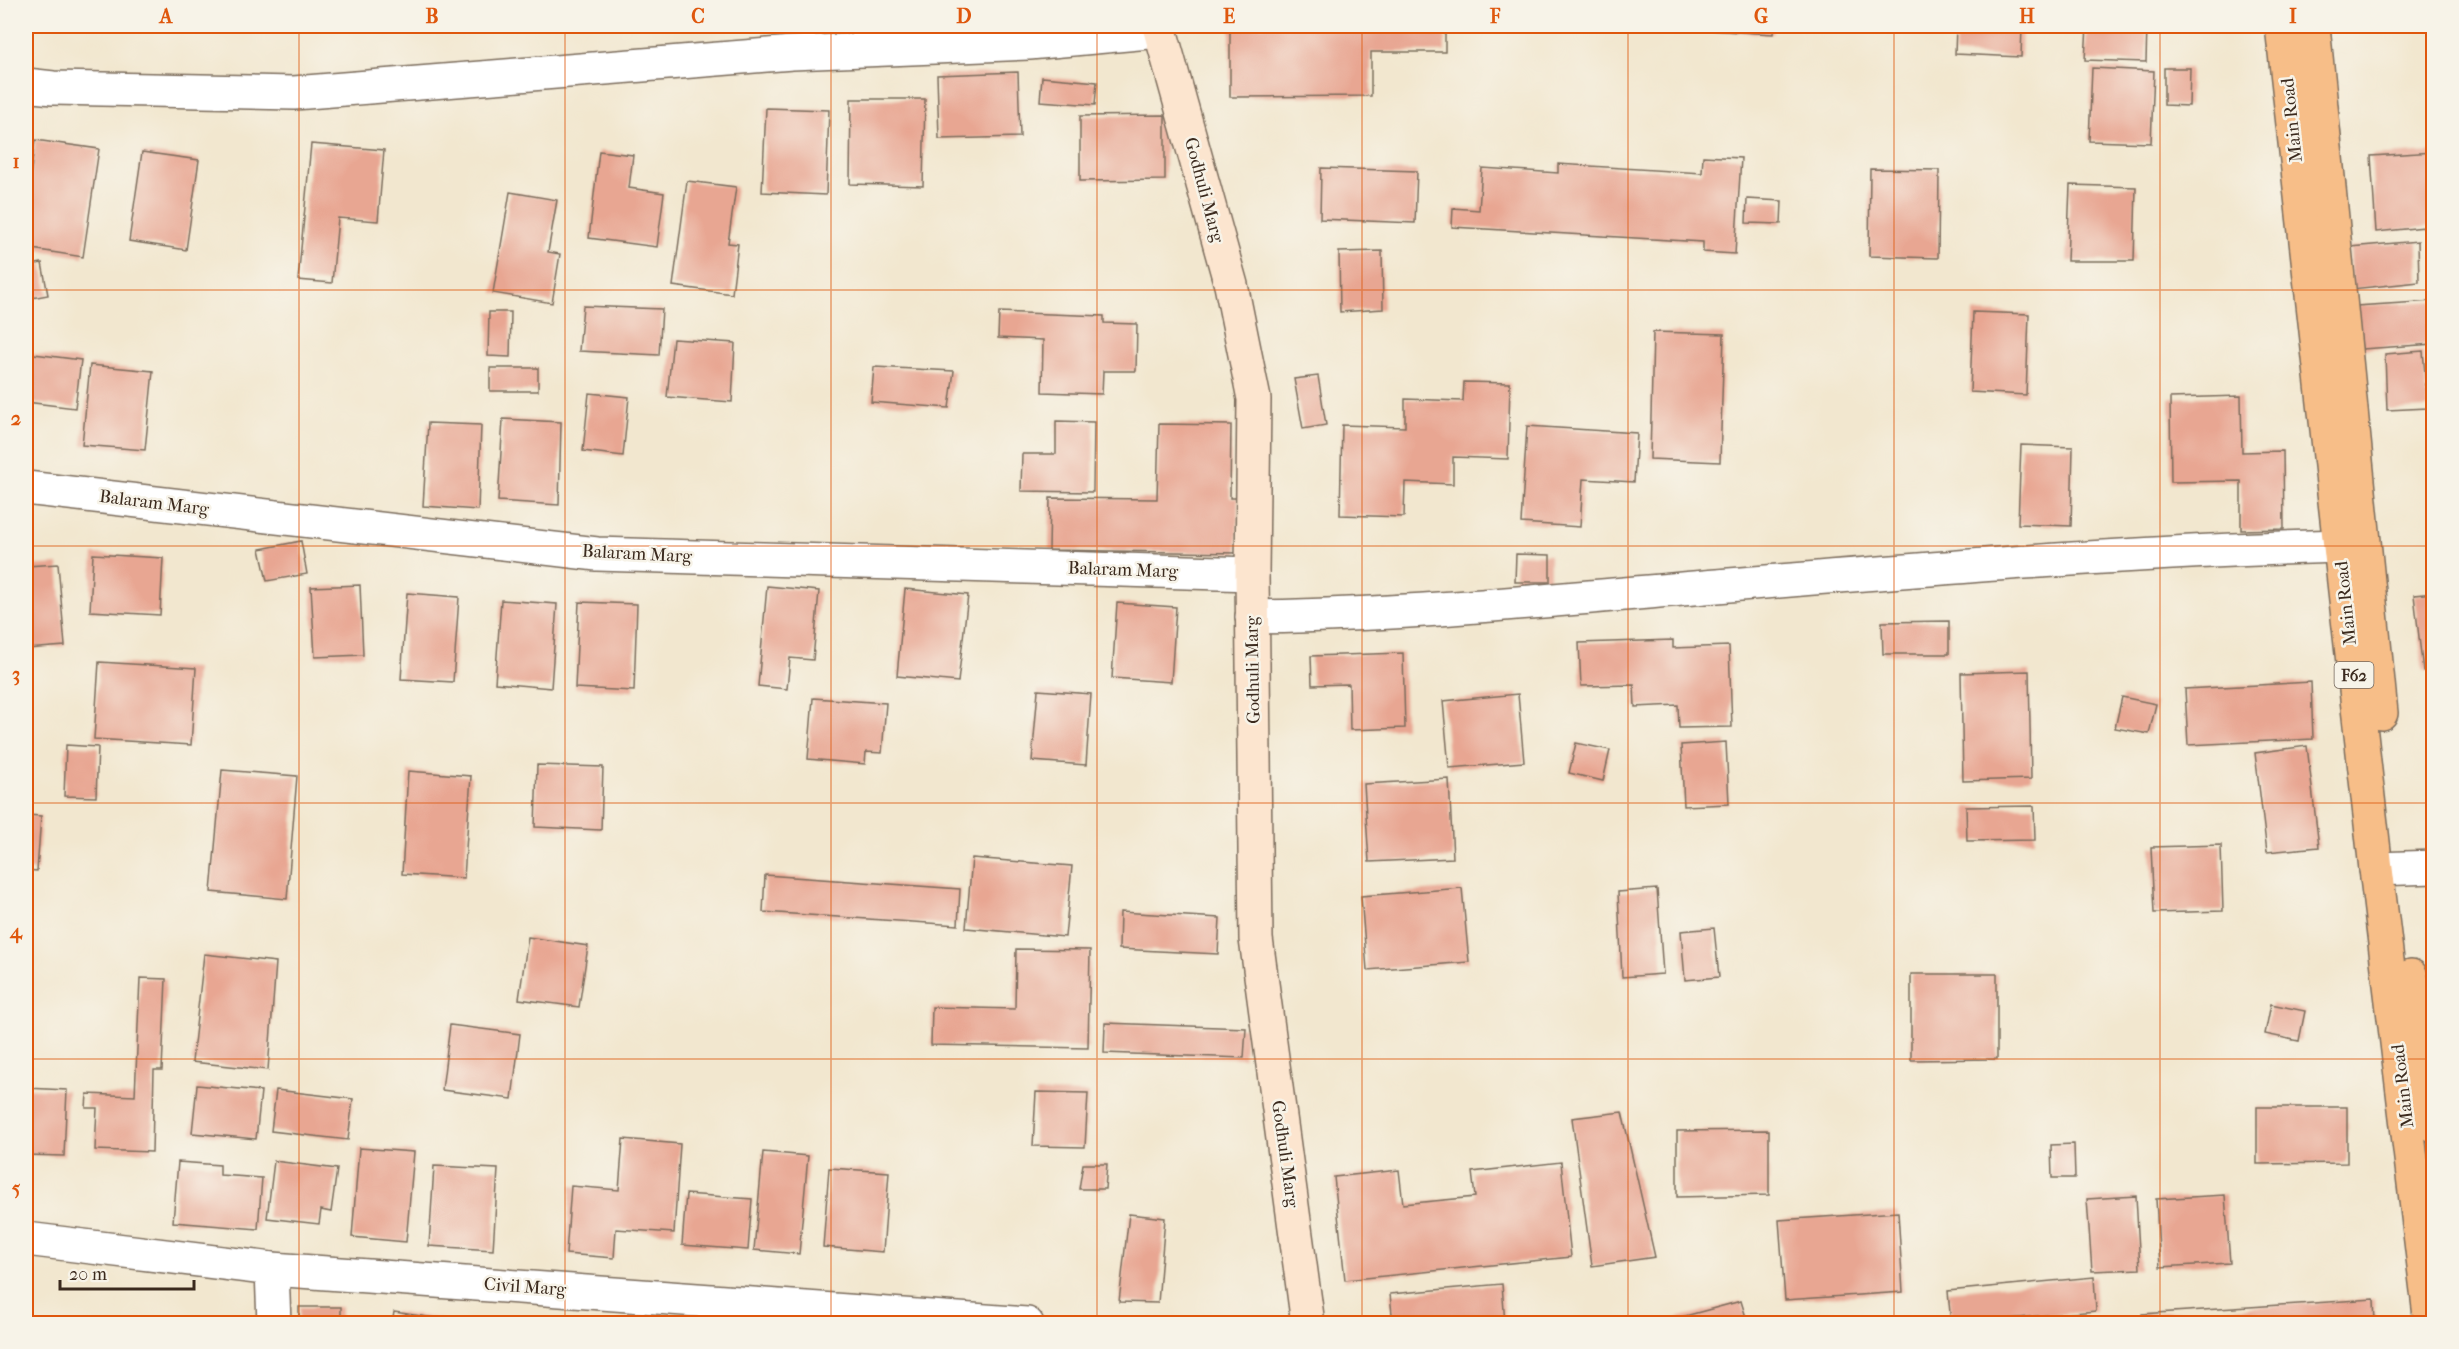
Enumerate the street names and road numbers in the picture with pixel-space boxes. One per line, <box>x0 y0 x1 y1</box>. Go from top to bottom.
street label: Main Road <box>2277 77 2307 163</box>
street label: Godhuli Marg <box>1180 135 1228 245</box>
street label: Balaram Marg <box>98 486 210 520</box>
street label: Balaram Marg <box>581 541 693 567</box>
street label: Balaram Marg <box>1068 558 1179 582</box>
street label: Main Road <box>2331 560 2361 646</box>
street label: Godhuli Marg <box>1242 615 1264 724</box>
road number: F62 <box>2334 662 2374 688</box>
street label: Main Road <box>2387 1043 2419 1129</box>
street label: Godhuli Marg <box>1267 1099 1303 1209</box>
street label: Civil Marg <box>483 1274 567 1300</box>

